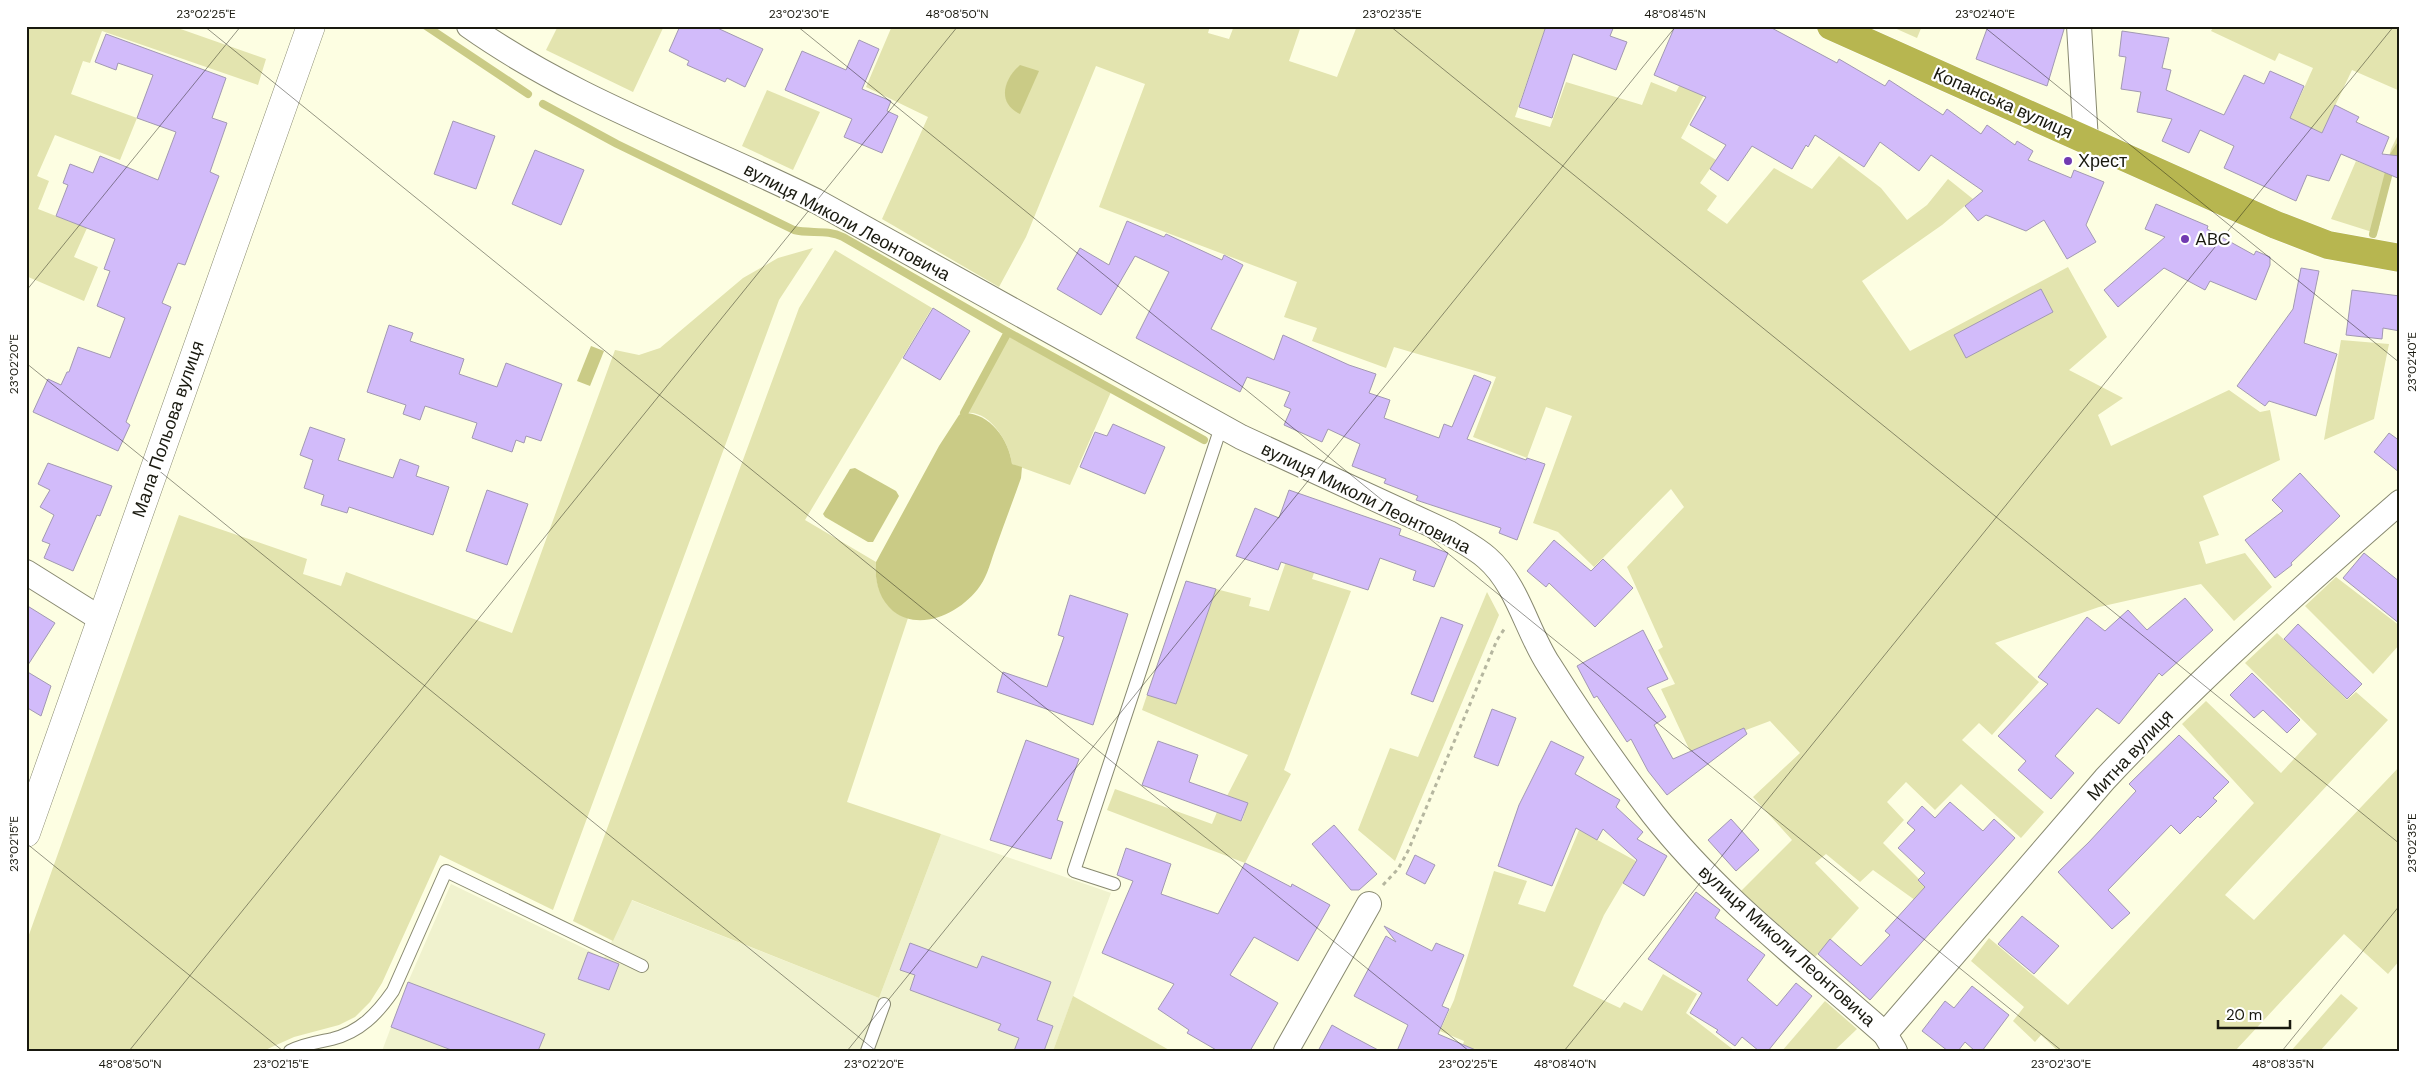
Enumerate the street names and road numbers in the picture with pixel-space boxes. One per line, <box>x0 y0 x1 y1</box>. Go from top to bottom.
street label: Копанська вулиця <box>1930 62 2076 144</box>
street label: вулиця Миколи Леонтовича <box>740 157 955 287</box>
street label: Мала Польова вулиця <box>126 337 210 521</box>
street label: вулиця Миколи Леонтовича <box>1257 437 1476 560</box>
street label: Митна вулиця <box>2082 704 2178 806</box>
street label: вулиця Миколи Леонтовича <box>1693 860 1881 1033</box>

